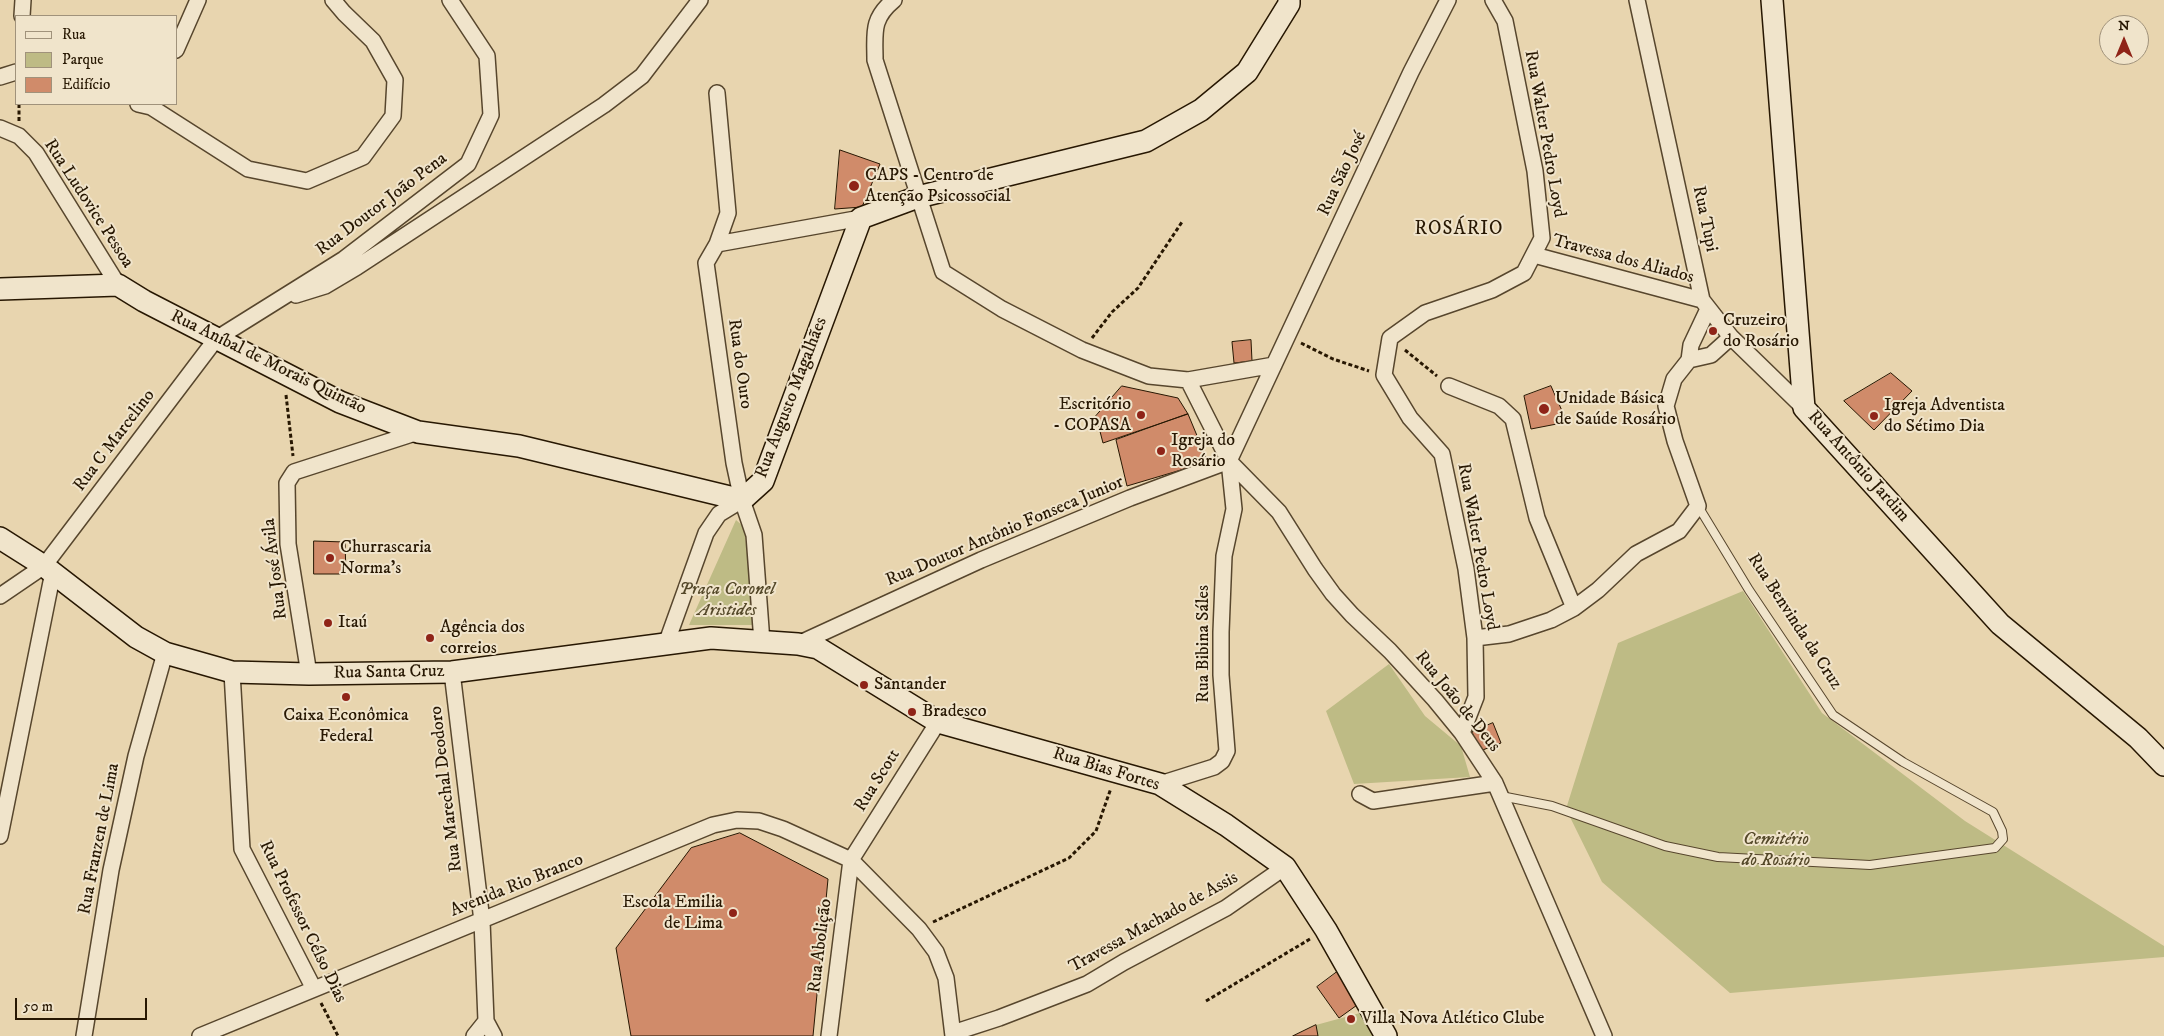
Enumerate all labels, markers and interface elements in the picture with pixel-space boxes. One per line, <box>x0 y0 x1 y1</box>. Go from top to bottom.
legend <box>15 15 178 105</box>
north arrow <box>2099 15 2149 65</box>
text: N <box>2118 17 2130 35</box>
text: Rua <box>62 25 86 44</box>
street label: Rua Walter Pedro Loyd <box>1519 49 1569 219</box>
text: Parque <box>62 50 103 69</box>
text: Edifício <box>62 75 110 94</box>
street label: Rua São José <box>1314 128 1372 220</box>
street label: Rua Ludovice Pessoa <box>38 136 138 272</box>
street label: Rua Doutor João Pena <box>312 149 452 261</box>
place label: CAPS - Centro de Atenção Psicossocial <box>865 165 1011 208</box>
marker: CAPS - Centro de Atenção Psicossocial <box>847 179 861 193</box>
street label: Rua Tupi <box>1686 184 1722 254</box>
district label: ROSÁRIO <box>1414 219 1504 241</box>
street label: Travessa dos Aliados <box>1550 231 1696 289</box>
street label: Rua Aníbal de Morais Quintão <box>167 306 369 420</box>
place label: Cruzeiro do Rosário <box>1723 310 1799 352</box>
street label: Rua Augusto Magalhães <box>751 314 833 482</box>
street label: Rua do Ouro <box>722 318 756 410</box>
marker: Cruzeiro do Rosário <box>1707 325 1719 337</box>
street label: Rua C Marcelino <box>70 386 160 496</box>
place label: Unidade Básica de Saúde Rosário <box>1555 388 1676 430</box>
place label: Escritório - COPASA <box>1053 394 1131 436</box>
place label: Igreja Adventista do Sétimo Dia <box>1884 395 2005 438</box>
marker: Unidade Básica de Saúde Rosário <box>1537 402 1551 416</box>
street label: Rua Antônio Jardim <box>1802 407 1914 527</box>
marker: Escritório - COPASA <box>1135 409 1147 421</box>
marker: Igreja Adventista do Sétimo Dia <box>1868 410 1880 422</box>
place label: Igreja do Rosário <box>1171 430 1235 472</box>
marker: Igreja do Rosário <box>1155 445 1167 457</box>
street label: Rua Walter Pedro Loyd <box>1452 462 1502 632</box>
street label: Rua Doutor Antônio Fonseca Junior <box>883 472 1127 592</box>
street label: Rua José Ávila <box>259 517 293 621</box>
place label: Churrascaria Norma's <box>340 537 431 580</box>
street label: Rua Benvinda da Cruz <box>1742 550 1846 694</box>
marker: Churrascaria Norma's <box>324 552 336 564</box>
park label: Praça Coronel Aristides <box>679 579 775 622</box>
street label: Rua Bibina Sáles <box>1193 585 1215 703</box>
place label: Itaú <box>338 612 367 634</box>
marker: Itaú <box>322 617 334 629</box>
place label: Agência dos correios <box>440 617 525 660</box>
marker: Agência dos correios <box>424 632 436 644</box>
street label: Rua João de Deus <box>1410 647 1504 757</box>
street label: Rua Santa Cruz <box>333 661 445 685</box>
place label: Santander <box>874 674 946 696</box>
marker: Santander <box>858 679 870 691</box>
marker: Caixa Econômica Federal <box>340 691 352 703</box>
place label: Bradesco <box>922 701 987 723</box>
place label: Caixa Econômica Federal <box>283 705 409 748</box>
street label: Rua Marechal Deodoro <box>426 705 468 873</box>
marker: Bradesco <box>906 706 918 718</box>
street label: Rua Bias Fortes <box>1050 743 1162 797</box>
street label: Rua Scott <box>850 746 906 816</box>
street label: Rua Franzen de Lima <box>75 762 125 916</box>
park label: Cemitério do Rosário <box>1742 829 1810 872</box>
street label: Rua Professor Célso Dias <box>253 837 351 1007</box>
street label: Avenida Rio Branco <box>447 849 587 923</box>
street label: Travessa Machado de Assis <box>1066 868 1242 978</box>
place label: Escola Emilia de Lima <box>622 892 723 934</box>
street label: Rua Abolição <box>804 898 838 994</box>
marker: Escola Emilia de Lima <box>727 907 739 919</box>
scale bar <box>18 988 150 1020</box>
text: 50 m <box>23 997 53 1016</box>
place label: Villa Nova Atlético Clube <box>1361 1008 1544 1030</box>
marker: Villa Nova Atlético Clube <box>1345 1013 1357 1025</box>

